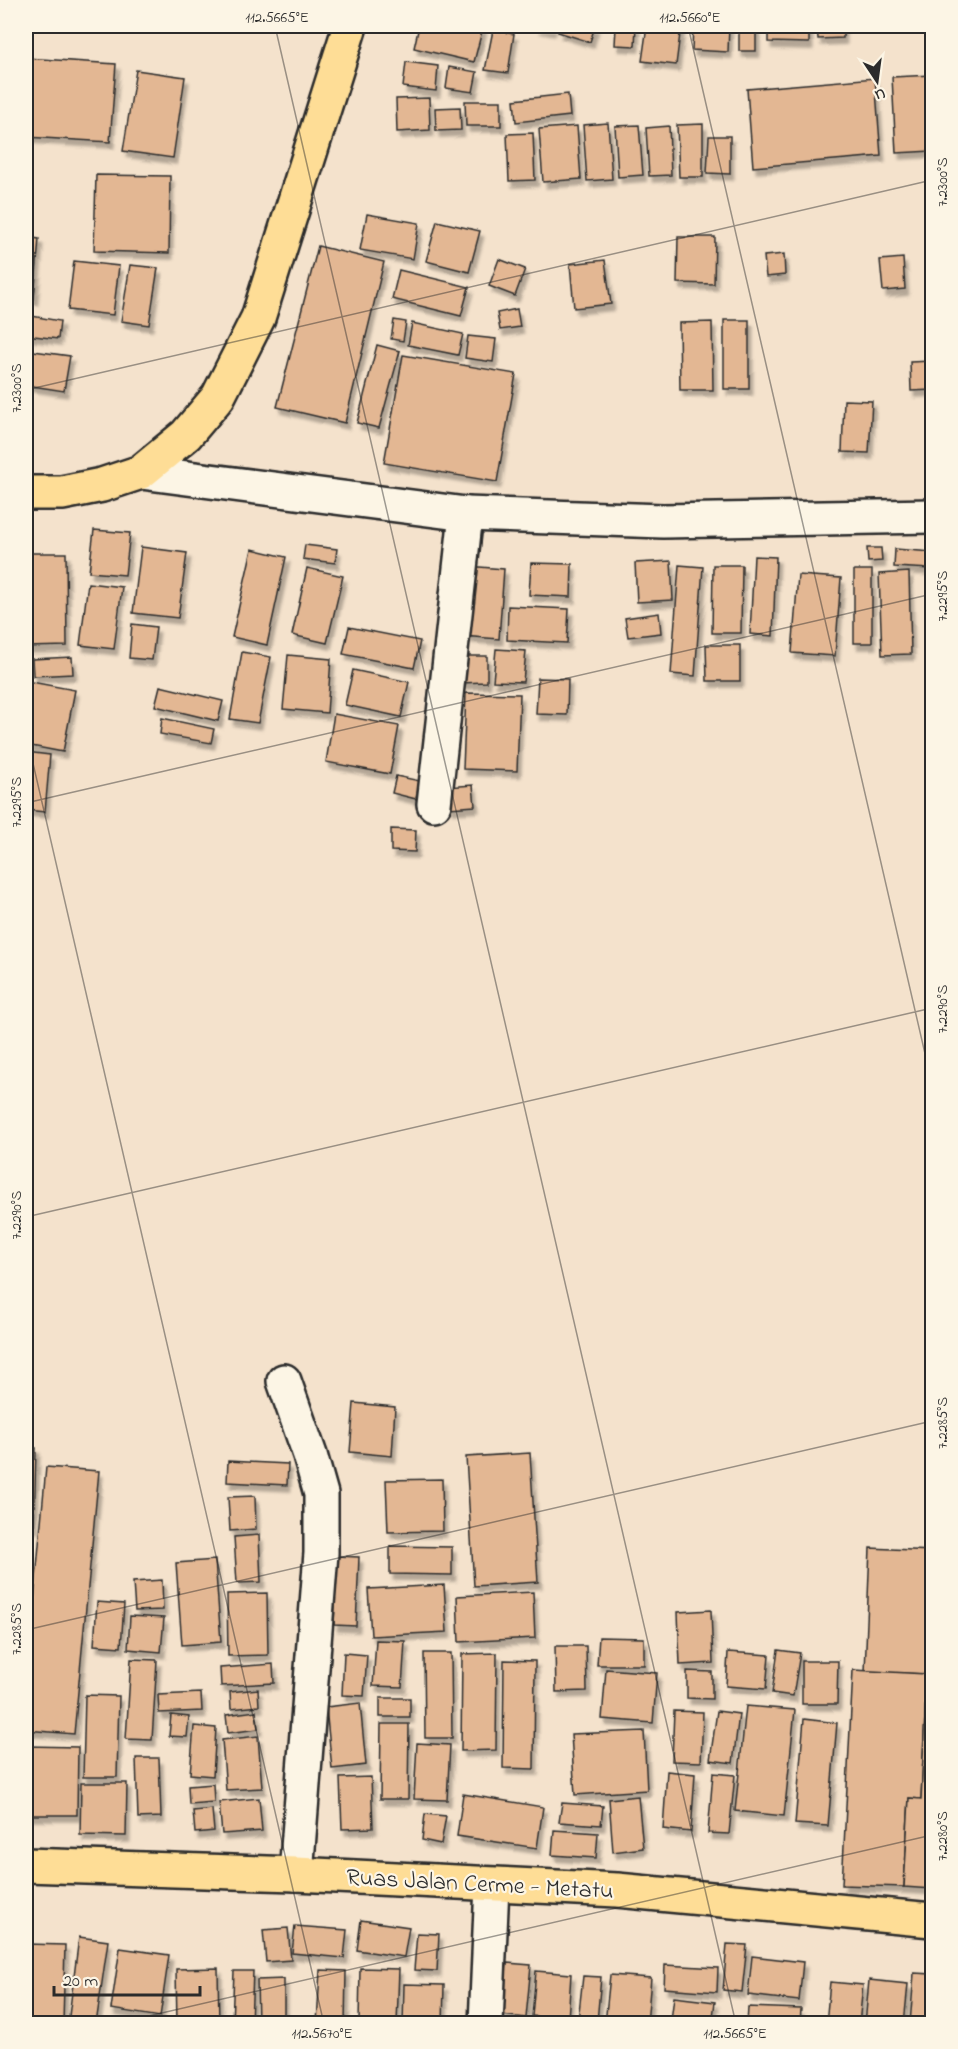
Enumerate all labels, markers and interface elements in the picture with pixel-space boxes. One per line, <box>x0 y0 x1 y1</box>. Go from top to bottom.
text: 112.5665°E <box>245 7 309 29</box>
text: 112.5660°E <box>659 7 721 29</box>
north arrow <box>847 51 907 111</box>
text: U <box>872 81 888 106</box>
text: 7.2300°S <box>932 157 954 207</box>
text: 7.2300°S <box>6 363 28 413</box>
text: 7.2295°S <box>932 570 954 621</box>
text: 7.2295°S <box>6 776 28 827</box>
text: 7.2290°S <box>932 984 954 1033</box>
text: 7.2290°S <box>6 1190 28 1239</box>
text: 7.2285°S <box>932 1397 954 1449</box>
text: 7.2285°S <box>6 1603 28 1655</box>
text: 7.2280°S <box>932 1811 954 1861</box>
street label: Ruas Jalan Cerme - Metatu <box>345 1861 614 1910</box>
scale bar <box>54 1959 200 1997</box>
text: 20 m <box>63 1969 98 1995</box>
text: 112.5670°E <box>291 2023 353 2045</box>
text: 112.5665°E <box>703 2023 767 2045</box>

